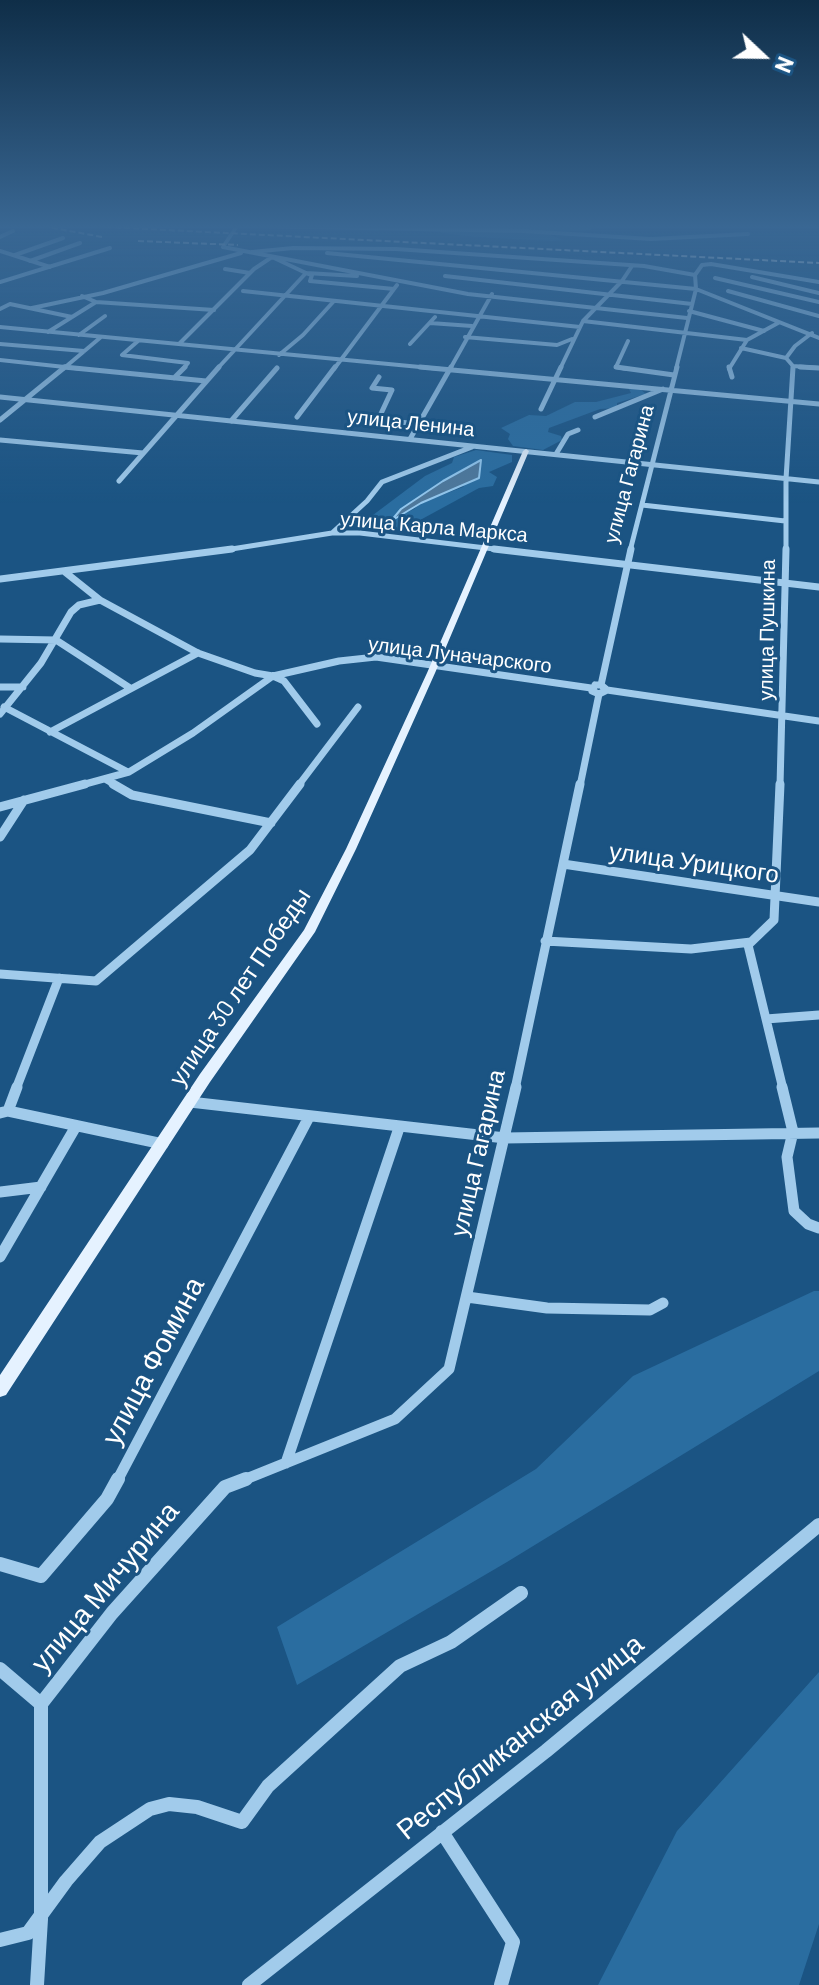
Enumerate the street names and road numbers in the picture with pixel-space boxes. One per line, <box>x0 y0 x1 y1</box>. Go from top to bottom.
street label: улица Гагарина <box>599 402 659 546</box>
street label: улица Ленина <box>346 404 476 442</box>
street label: улица Карла Маркса <box>339 507 529 547</box>
street label: улица Пушкина <box>754 559 780 701</box>
street label: улица Луначарского <box>367 632 553 678</box>
street label: улица Урицкого <box>607 837 781 889</box>
street label: улица 30 лет Победы <box>163 883 317 1091</box>
street label: улица Гагарина <box>445 1067 511 1239</box>
street label: улица Фомина <box>95 1271 211 1451</box>
street label: улица Мичурина <box>24 1495 186 1679</box>
street label: Республиканская улица <box>390 1627 650 1847</box>

